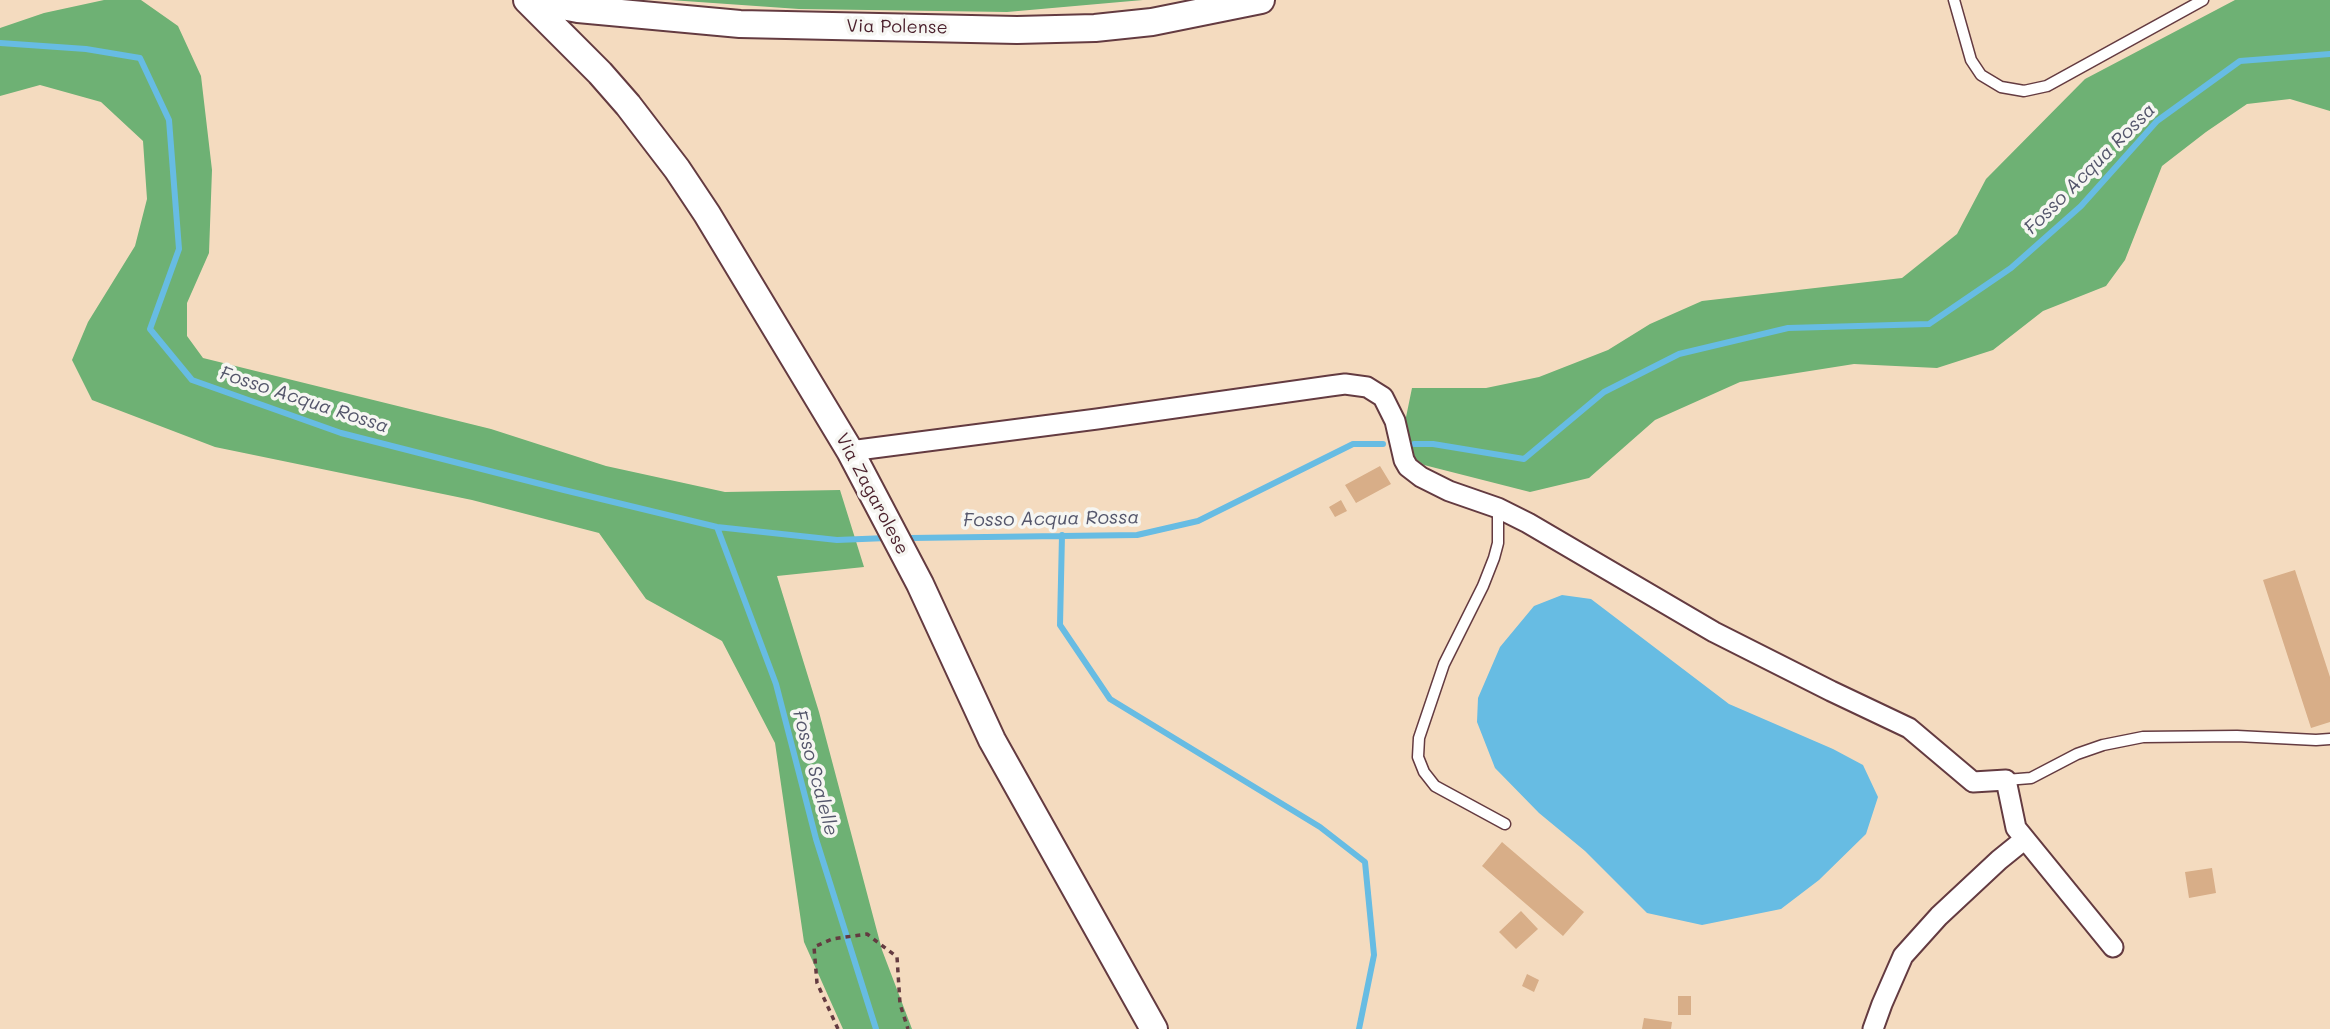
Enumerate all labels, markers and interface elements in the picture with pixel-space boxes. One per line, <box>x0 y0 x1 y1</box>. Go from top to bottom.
street label: Via Polense <box>846 15 948 39</box>
water label: Fosso Acqua Rossa <box>2020 99 2160 239</box>
water label: Fosso Acqua Rossa <box>217 362 391 438</box>
street label: Via Zagarolese <box>831 430 913 558</box>
water label: Fosso Acqua Rossa <box>963 506 1139 532</box>
water label: Fosso Scalelle <box>787 708 843 838</box>

